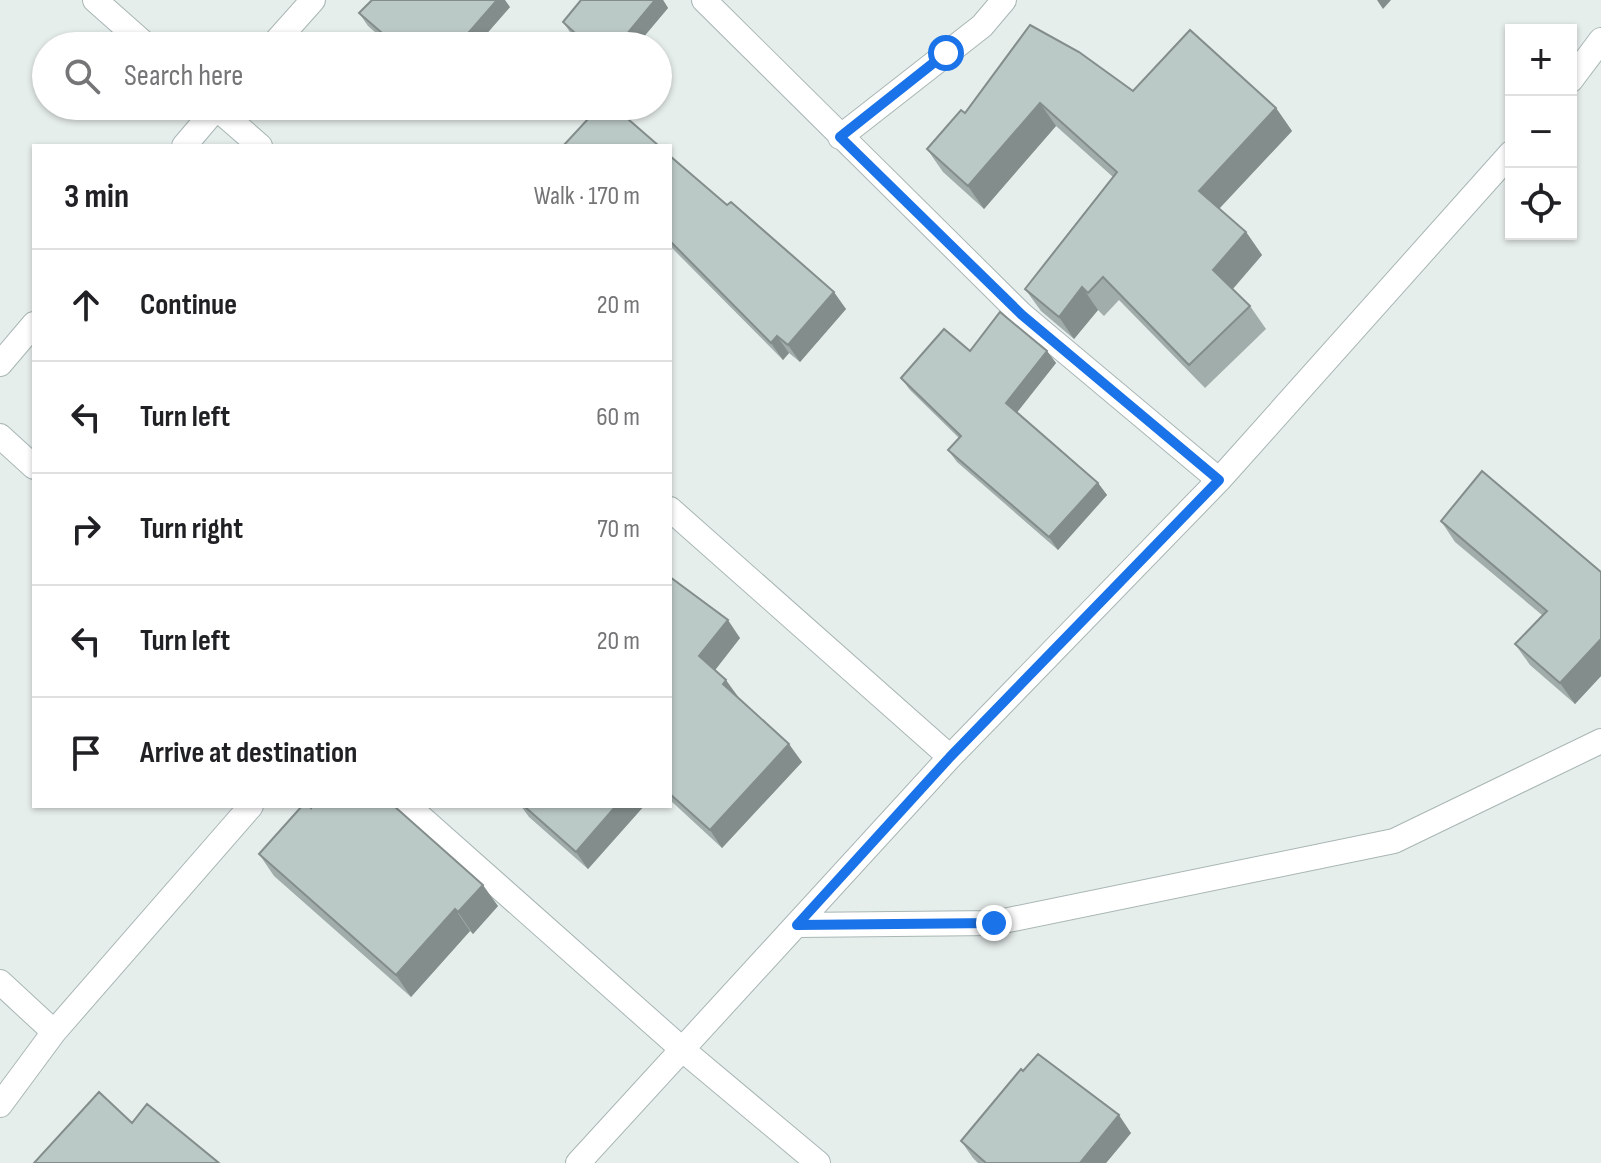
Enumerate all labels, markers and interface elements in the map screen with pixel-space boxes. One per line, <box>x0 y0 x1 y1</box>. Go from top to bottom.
map controls <box>1505 24 1577 240</box>
button: + <box>1505 24 1577 96</box>
search box <box>32 32 672 120</box>
route start <box>928 35 964 71</box>
icon: search <box>60 54 104 98</box>
text: Search here <box>124 58 243 94</box>
button: − <box>1505 96 1577 168</box>
button: locate <box>1505 168 1577 240</box>
text: 3 min <box>64 176 129 217</box>
text: Walk · 170 m <box>534 181 640 212</box>
icon: ahead <box>64 283 108 327</box>
text: Continue <box>140 287 237 323</box>
text: 20 m <box>597 290 640 321</box>
icon: left <box>64 395 108 439</box>
text: Turn left <box>140 399 230 435</box>
text: 60 m <box>596 402 640 433</box>
icon: right <box>64 507 108 551</box>
text: Turn right <box>140 511 243 547</box>
text: 70 m <box>597 514 640 545</box>
icon: left <box>64 619 108 663</box>
text: Turn left <box>140 623 230 659</box>
text: 20 m <box>597 626 640 657</box>
icon: arrive <box>64 731 108 775</box>
text: Arrive at destination <box>140 735 357 771</box>
route end <box>976 905 1012 941</box>

